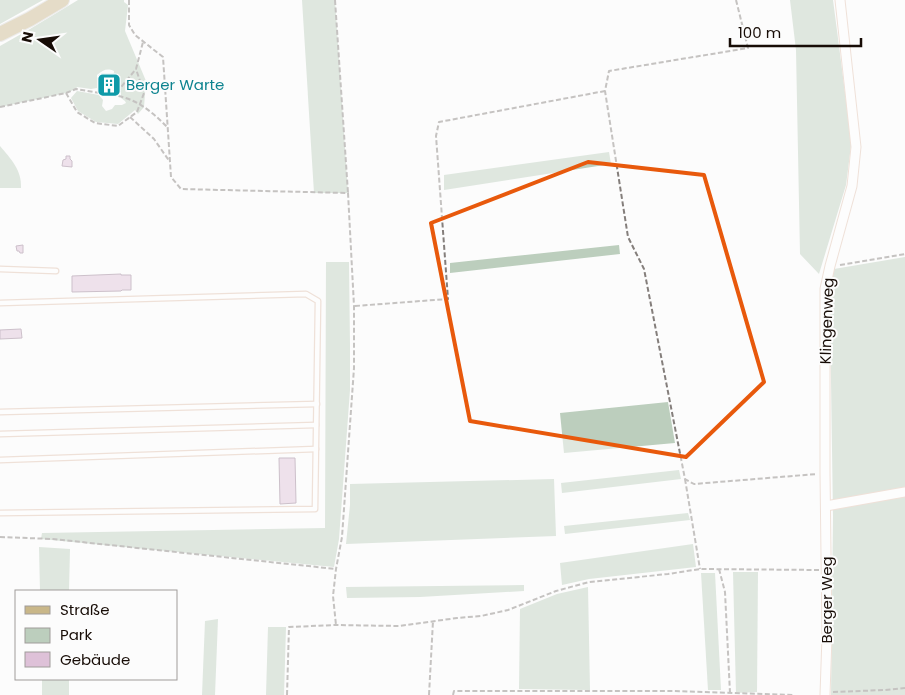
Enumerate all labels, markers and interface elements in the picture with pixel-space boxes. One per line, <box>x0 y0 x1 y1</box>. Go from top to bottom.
north arrow <box>15 15 65 65</box>
scale bar <box>730 15 861 47</box>
text: 100 m <box>738 22 781 43</box>
text: N <box>16 30 38 44</box>
building icon: Berger Warte <box>96 72 122 98</box>
place label: Berger Warte <box>126 74 224 95</box>
street label: Klingenweg <box>814 277 839 365</box>
street label: Berger Weg <box>816 556 837 644</box>
legend <box>15 590 178 680</box>
text: Straße <box>60 599 110 620</box>
text: Park <box>60 624 92 645</box>
text: Gebäude <box>60 649 130 670</box>

